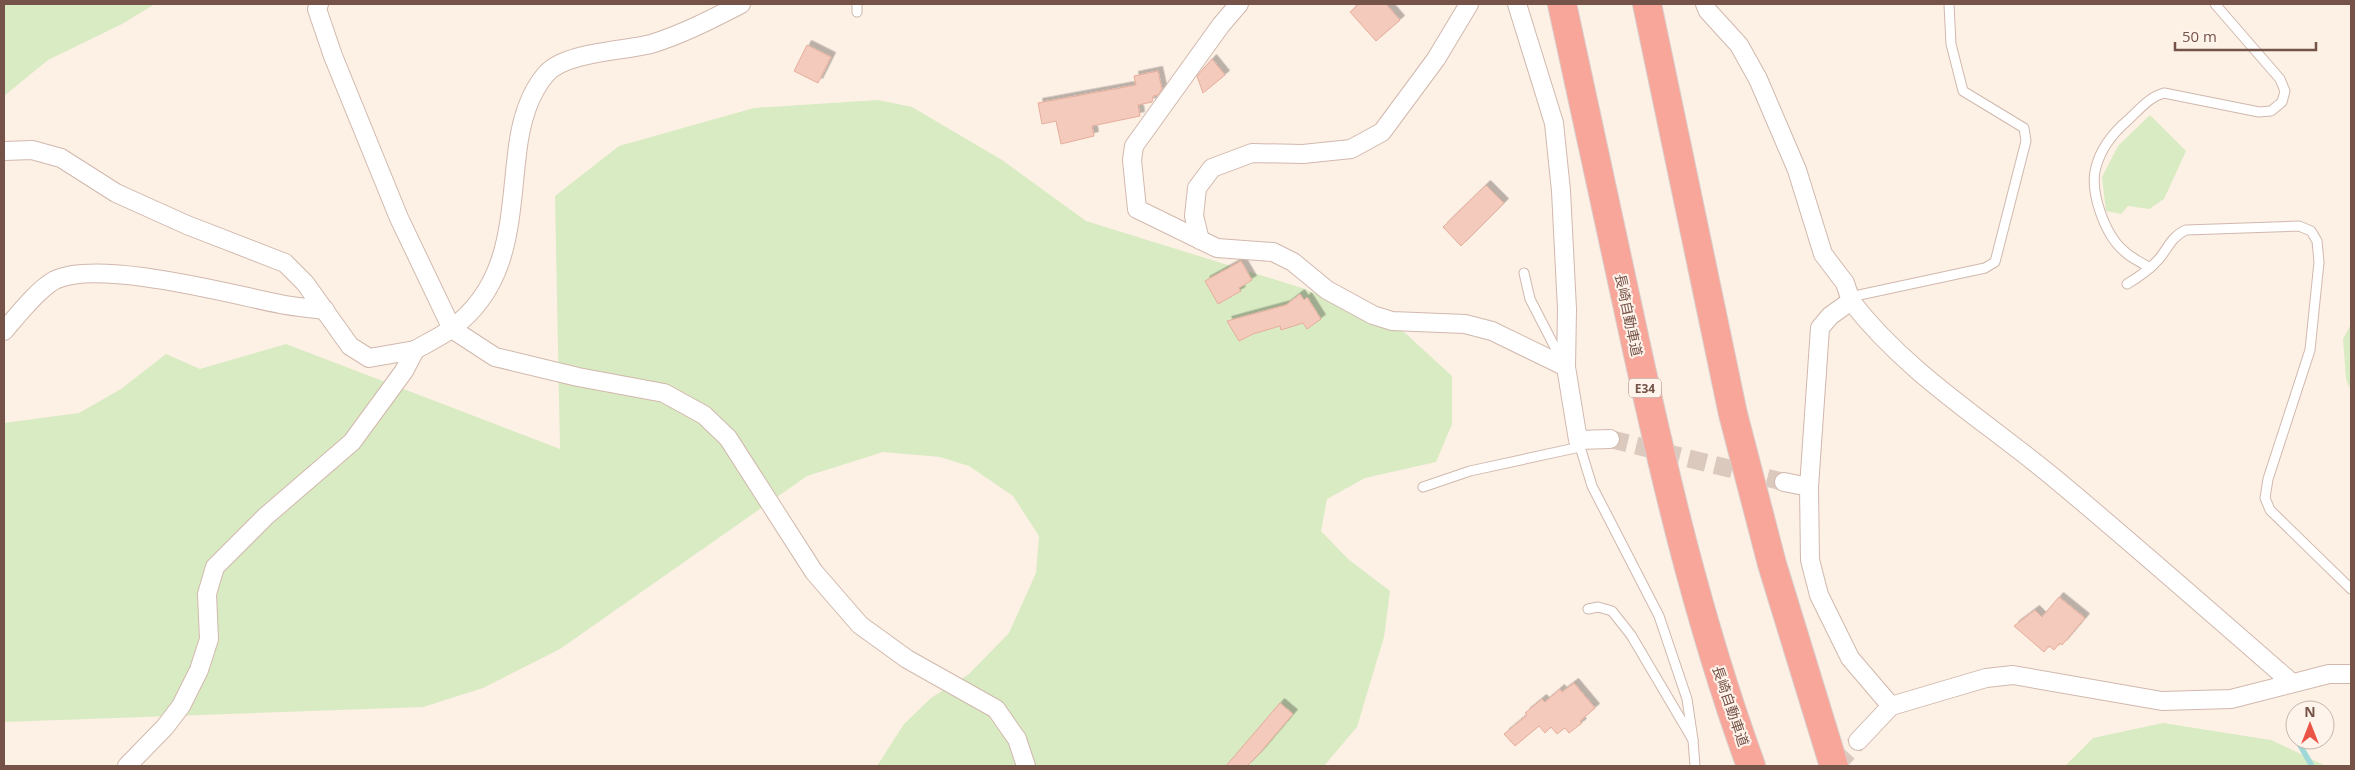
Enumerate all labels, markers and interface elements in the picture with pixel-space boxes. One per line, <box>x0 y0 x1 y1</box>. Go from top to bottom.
scale bar <box>2175 20 2316 52</box>
text: 50 m <box>2182 26 2217 46</box>
street label: 長崎自動車道 <box>1611 272 1647 358</box>
road number: E34 <box>1629 378 1661 398</box>
street label: 長崎自動車道 <box>1708 663 1754 749</box>
north arrow <box>2285 700 2335 750</box>
text: N <box>2304 702 2316 721</box>

